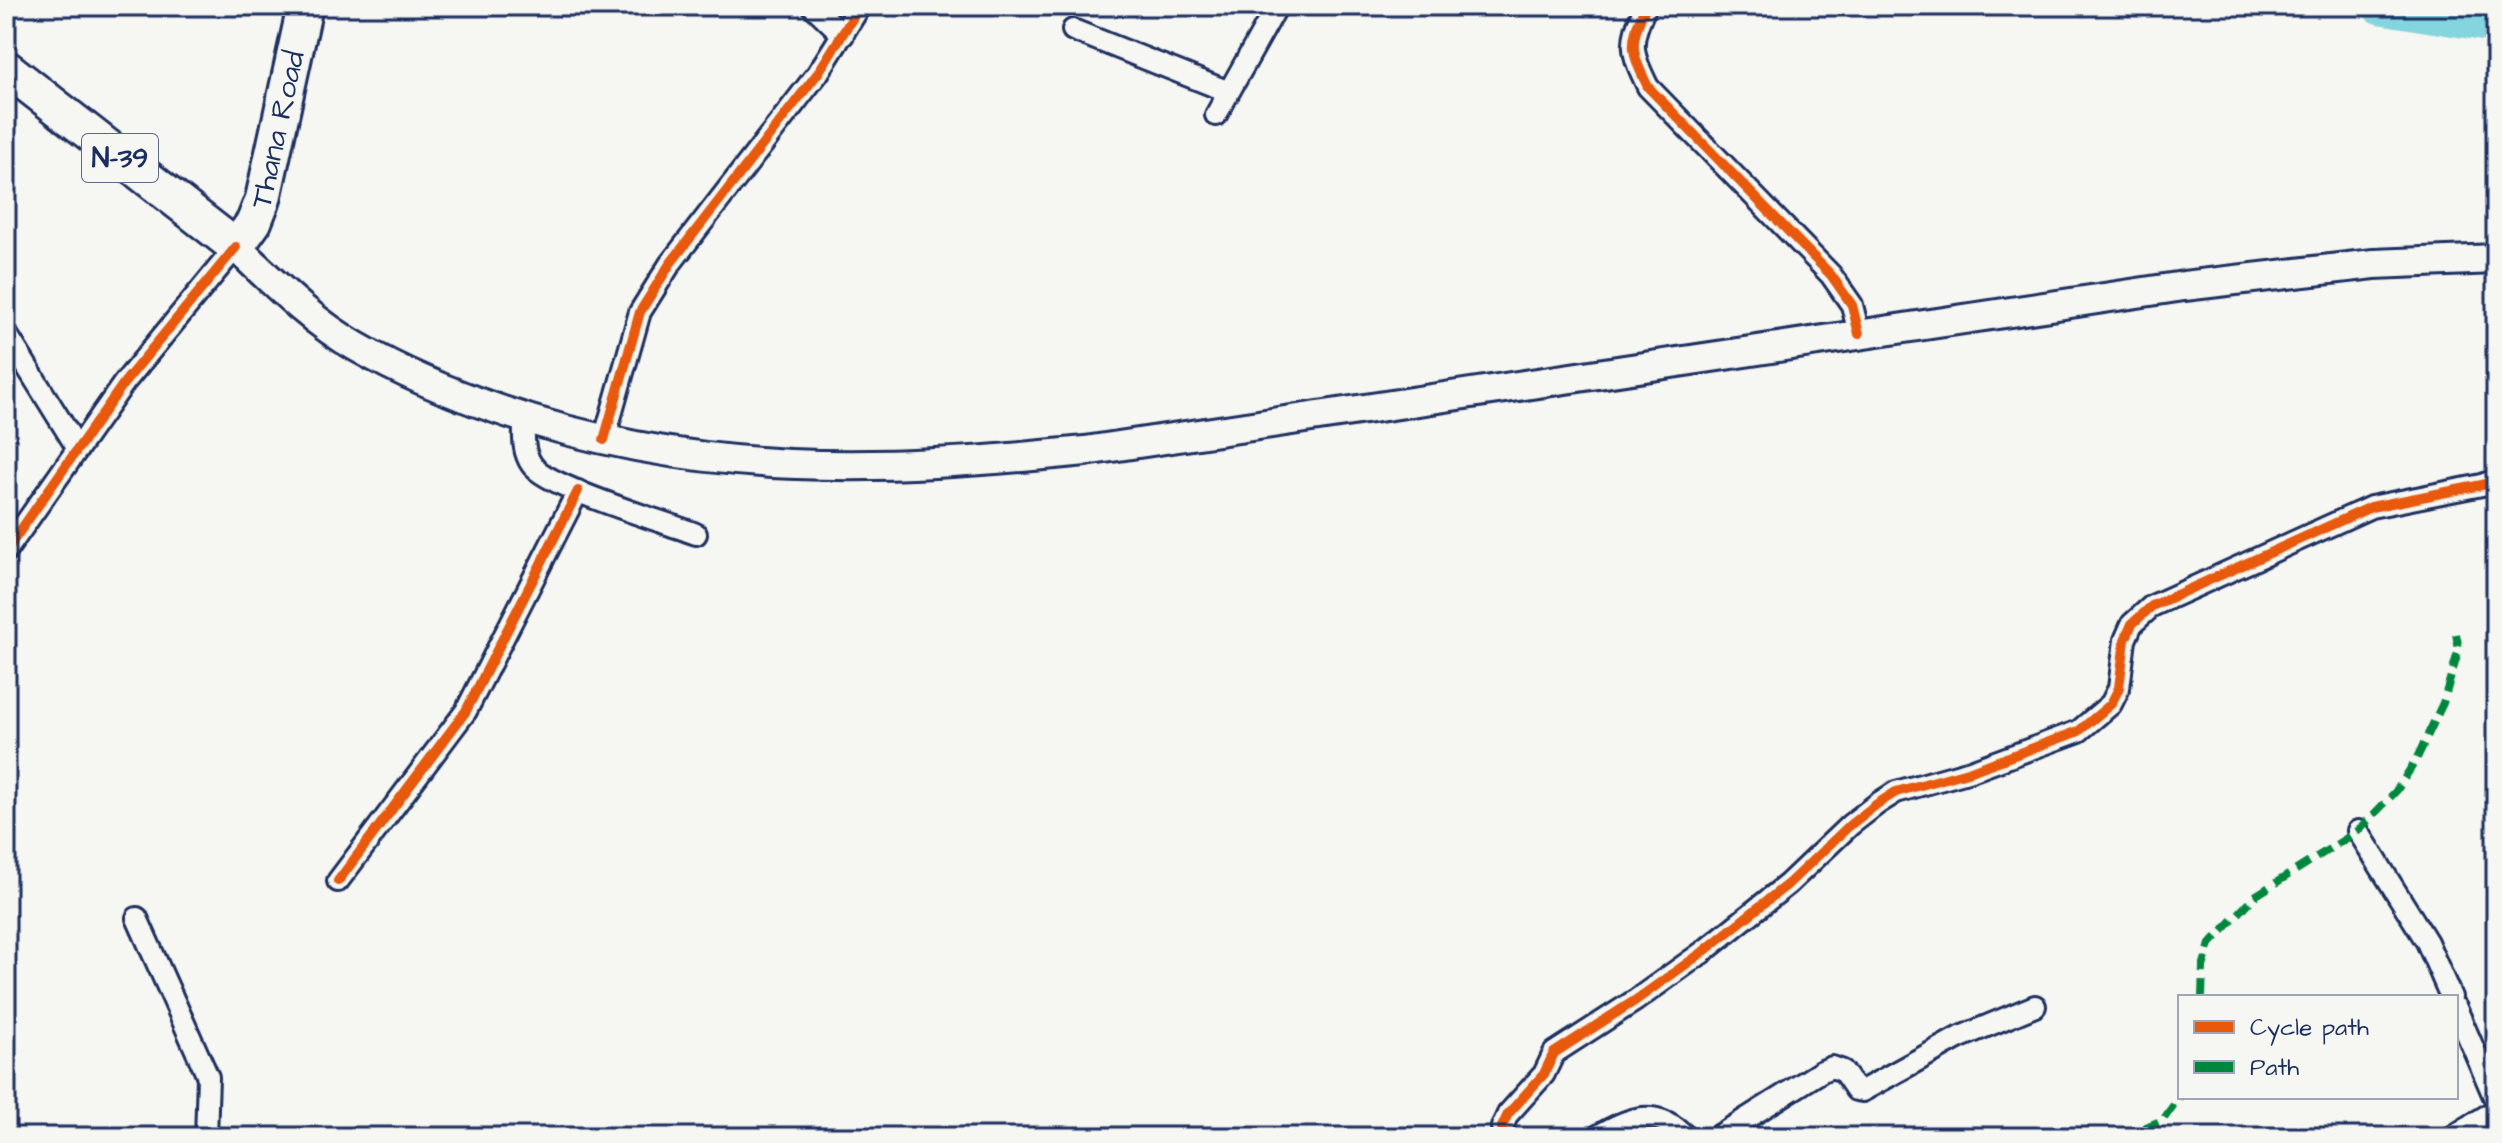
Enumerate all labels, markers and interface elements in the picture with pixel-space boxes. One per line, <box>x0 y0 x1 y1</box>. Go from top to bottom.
street label: Thana Road <box>241 47 316 212</box>
road number: N-39 <box>82 134 158 182</box>
legend <box>2178 995 2458 1099</box>
text: Cycle path <box>2250 1011 2369 1046</box>
text: Path <box>2250 1051 2299 1085</box>

